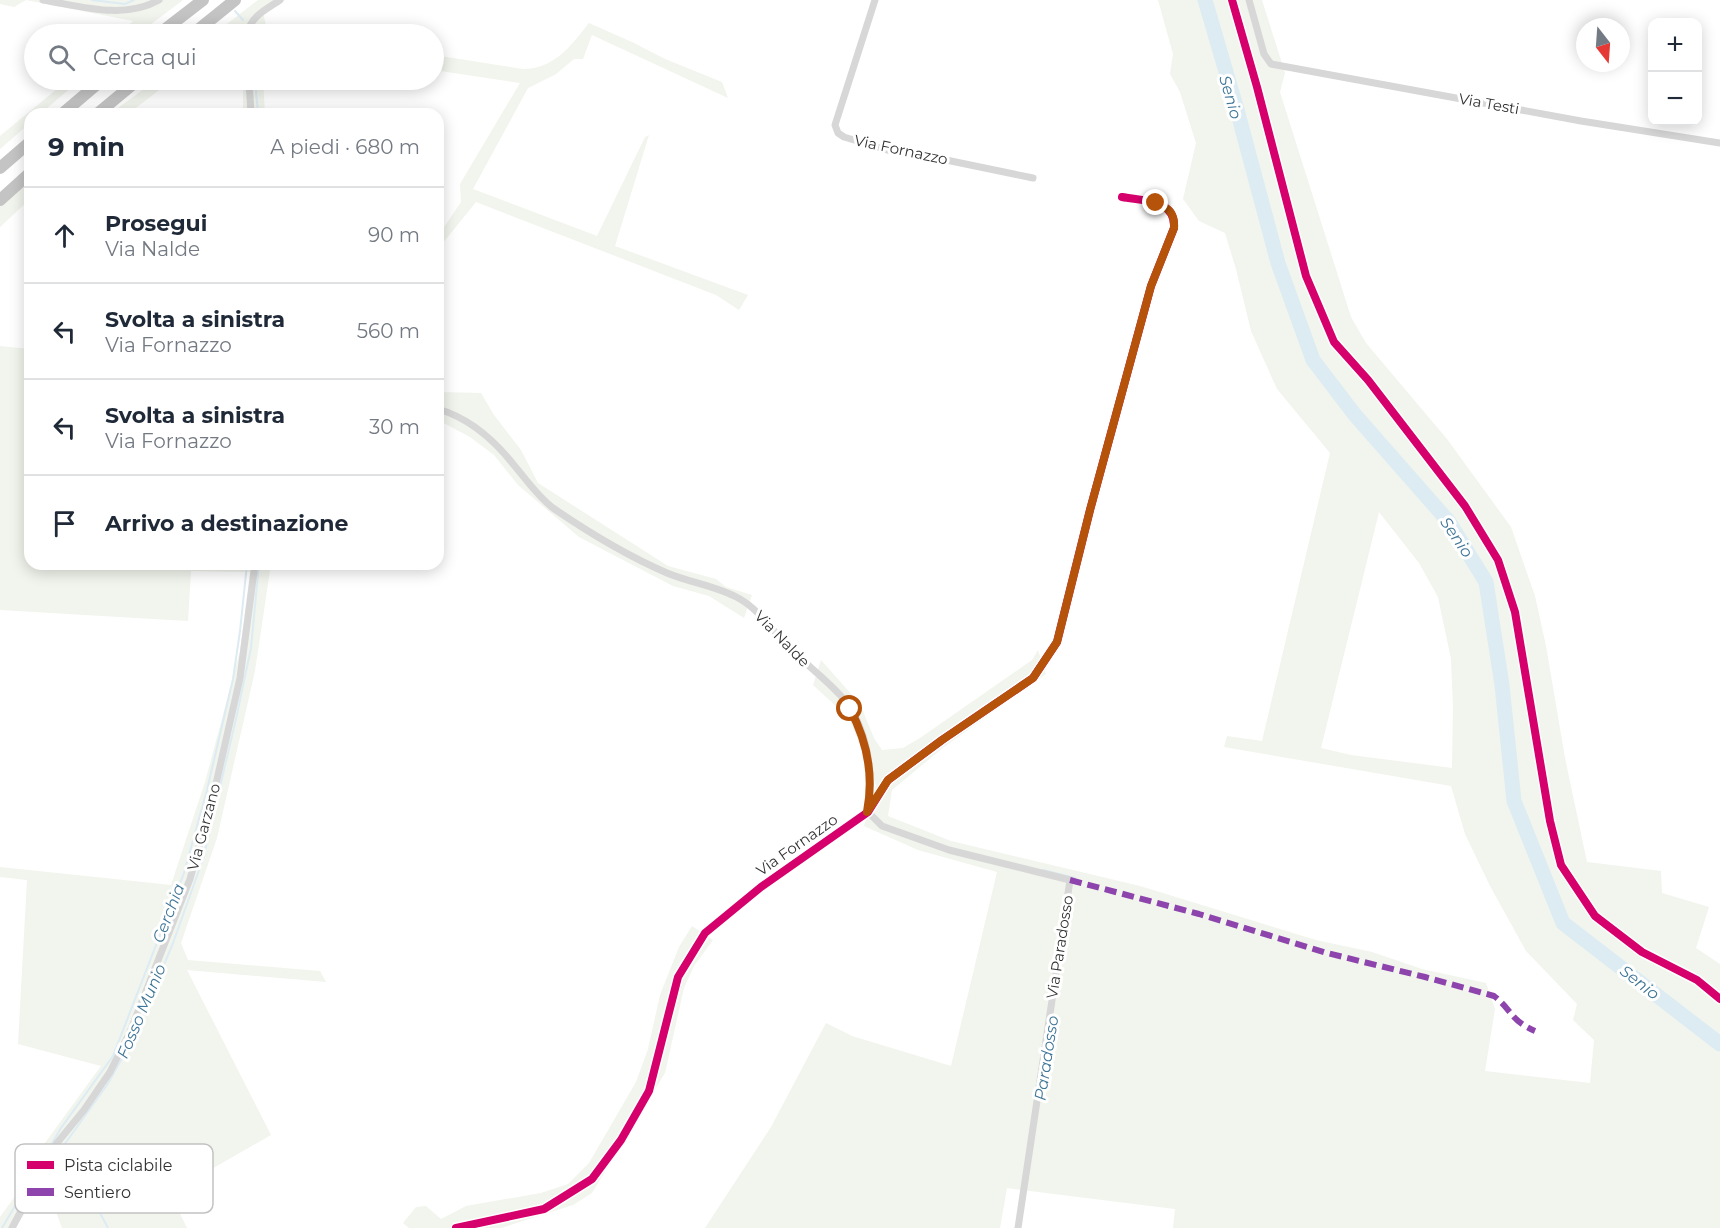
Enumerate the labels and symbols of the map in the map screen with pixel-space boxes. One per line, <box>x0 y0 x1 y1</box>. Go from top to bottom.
north arrow <box>1576 18 1630 72</box>
water label: Senio <box>1215 73 1246 121</box>
street label: Via Testi <box>1457 89 1521 118</box>
street label: Via Fornazzo <box>853 130 950 169</box>
route end <box>1142 189 1168 215</box>
water label: Senio <box>1436 513 1477 561</box>
street label: Via Nalde <box>751 606 814 671</box>
route start <box>836 695 862 721</box>
street label: Via Garzano <box>183 781 224 873</box>
street label: Via Fornazzo <box>752 810 841 880</box>
water label: Cerchia <box>149 881 188 945</box>
street label: Via Paradosso <box>1042 894 1077 1000</box>
water label: Fosso Munio <box>113 961 170 1061</box>
water label: Senio <box>1616 961 1663 1004</box>
water label: Paradosso <box>1030 1014 1063 1102</box>
legend <box>15 1144 213 1213</box>
text: Pista ciclabile <box>64 1156 172 1175</box>
text: Sentiero <box>64 1183 131 1202</box>

